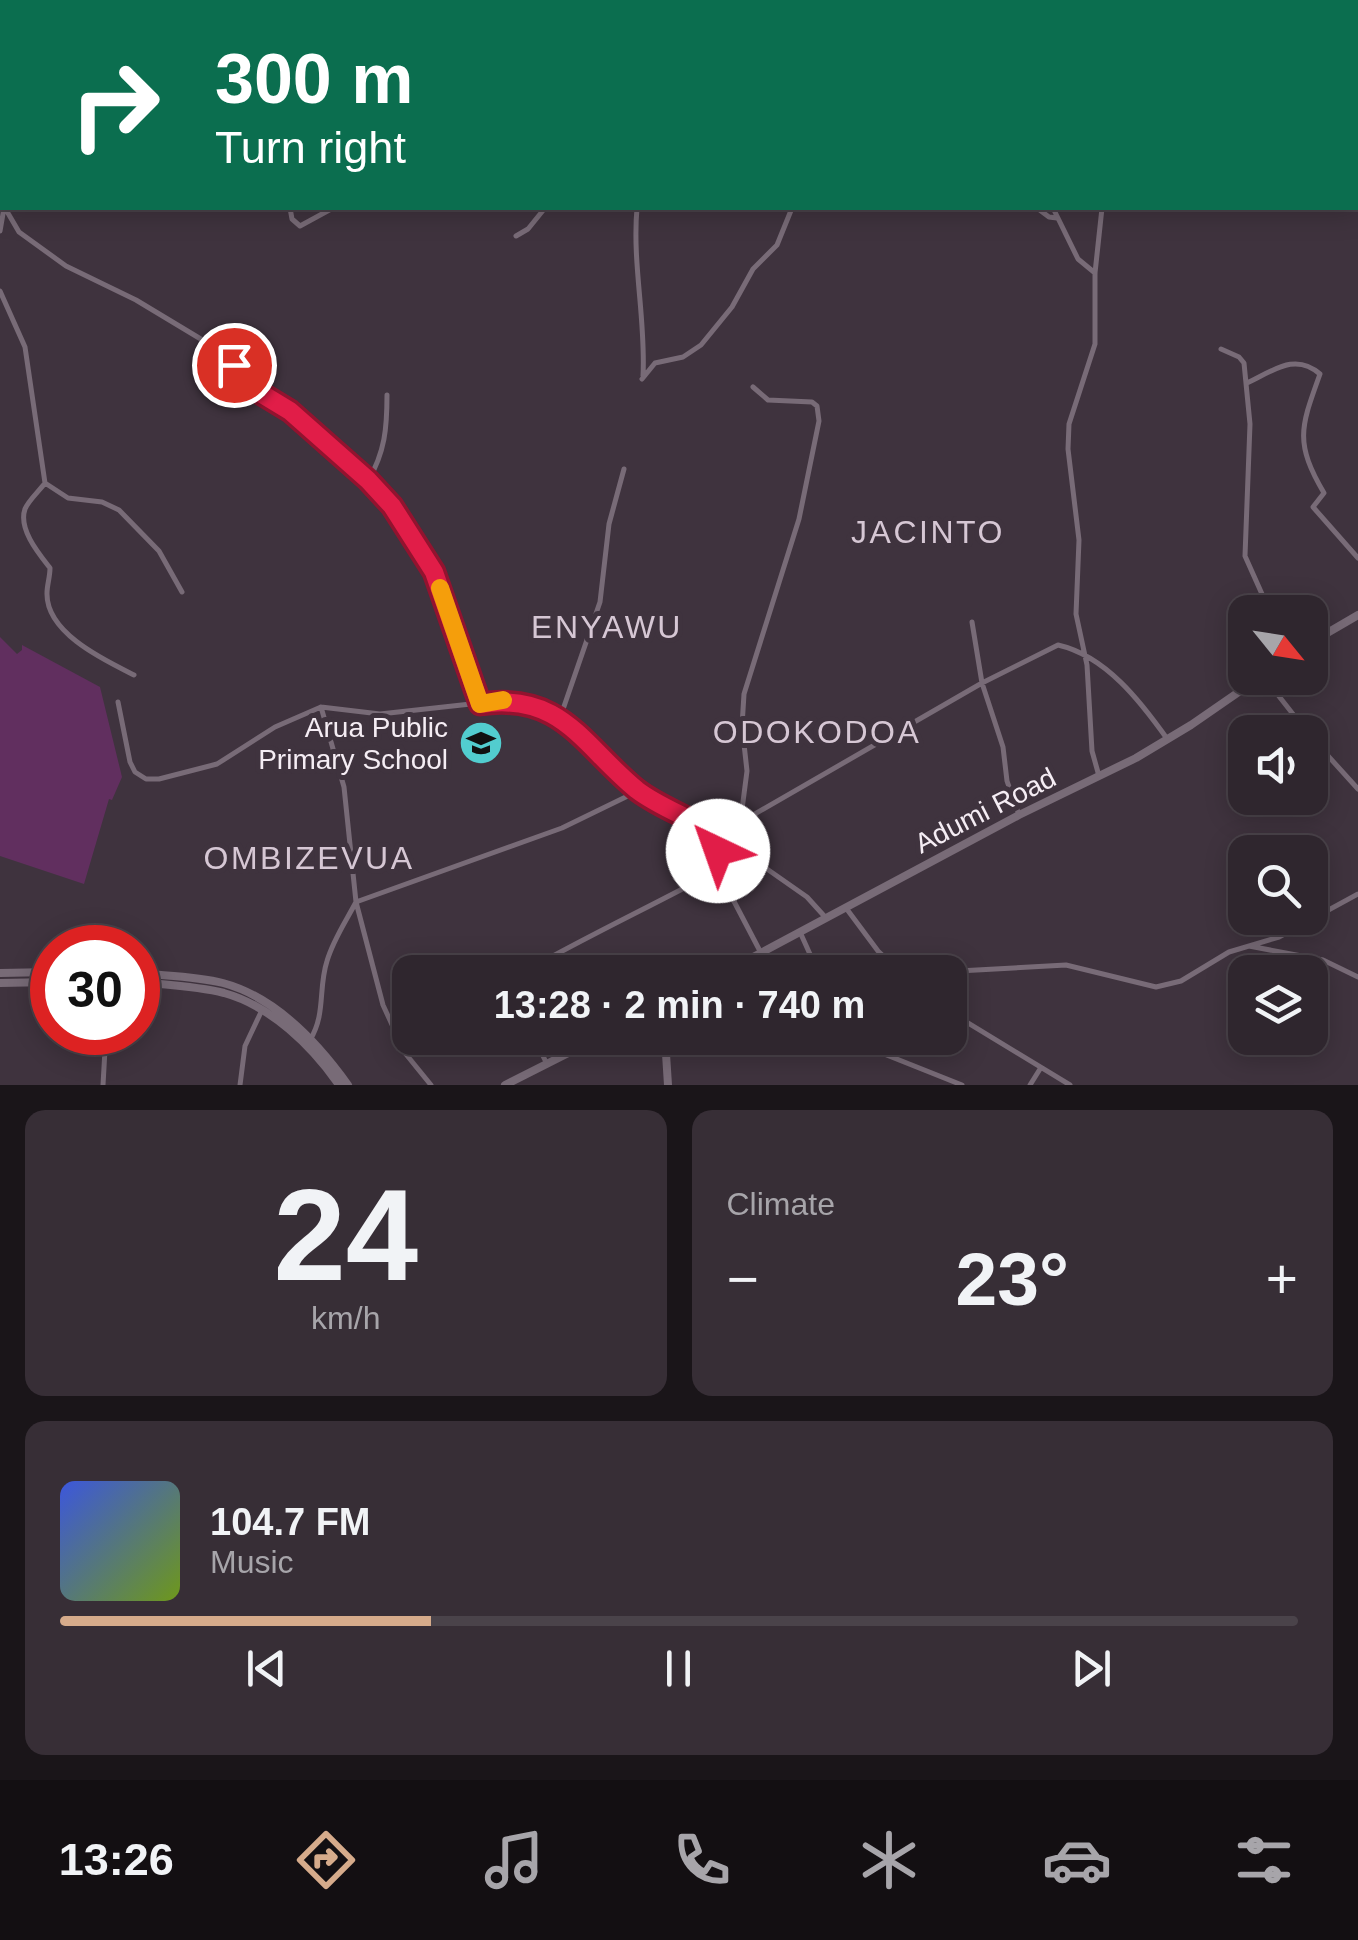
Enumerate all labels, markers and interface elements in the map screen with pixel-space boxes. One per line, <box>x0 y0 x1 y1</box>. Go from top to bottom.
icon: right <box>50 40 180 170</box>
text: 300 m <box>215 40 413 118</box>
text: Turn right <box>215 122 406 173</box>
pin <box>192 323 277 408</box>
icon: arrive <box>207 338 262 393</box>
district label: JACINTO <box>851 514 1005 550</box>
north arrow <box>1228 595 1328 695</box>
map controls <box>1228 595 1328 1055</box>
district label: ENYAWU <box>531 609 683 645</box>
place label: Arua Public Primary School <box>258 712 448 775</box>
district label: ODOKODOA <box>713 714 921 750</box>
button: sound <box>1228 715 1328 815</box>
school or university icon: Arua Public Primary School <box>458 720 504 766</box>
street label: Adumi Road <box>910 762 1061 859</box>
position arrow <box>666 799 770 903</box>
button: search <box>1228 835 1328 935</box>
district label: OMBIZEVUA <box>204 840 414 876</box>
speed limit sign: 30 <box>30 925 160 1055</box>
button: layers <box>1228 955 1328 1055</box>
text: 13:28 · 2 min · 740 m <box>494 984 865 1026</box>
text: 24 <box>273 1162 418 1308</box>
text: Climate <box>727 1186 835 1222</box>
text: 23° <box>956 1237 1069 1321</box>
text: − <box>727 1248 759 1310</box>
text: + <box>1266 1248 1298 1310</box>
text: km/h <box>311 1300 380 1336</box>
text: 104.7 FM <box>210 1501 371 1543</box>
text: Music <box>210 1544 294 1580</box>
icon: previous <box>239 1641 294 1696</box>
icon: pause <box>651 1641 706 1696</box>
icon: next <box>1064 1641 1119 1696</box>
icon: directions <box>291 1825 361 1895</box>
icon: music <box>479 1825 549 1895</box>
icon: phone <box>667 1825 737 1895</box>
icon: climate <box>854 1825 924 1895</box>
icon: car <box>1042 1825 1112 1895</box>
icon: filters <box>1229 1825 1299 1895</box>
text: 13:26 <box>59 1834 174 1885</box>

